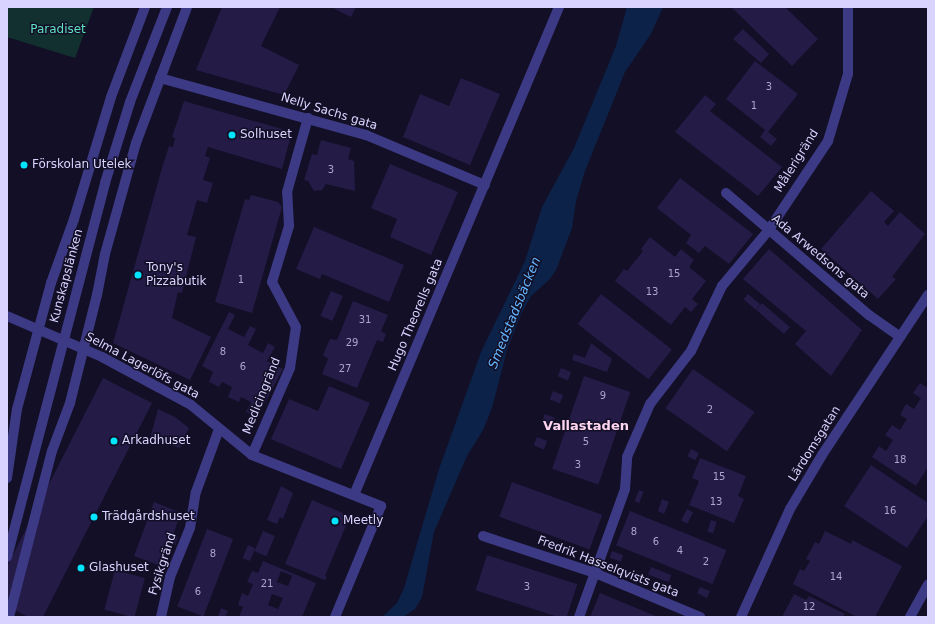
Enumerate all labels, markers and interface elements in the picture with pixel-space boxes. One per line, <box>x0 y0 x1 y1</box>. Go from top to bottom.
park label: Paradiset <box>30 23 86 37</box>
house number: 3 <box>766 81 772 93</box>
street label: Nelly Sachs gata <box>279 90 379 134</box>
house number: 1 <box>751 100 757 112</box>
street label: Målerigränd <box>772 127 822 195</box>
place label: Solhuset <box>240 128 292 142</box>
marker: Solhuset <box>227 130 237 140</box>
place label: Förskolan Utelek <box>32 158 132 172</box>
marker: Förskolan Utelek <box>19 160 29 170</box>
house number: 3 <box>328 164 334 176</box>
street label: Ada Arwedsons gata <box>768 212 872 302</box>
street label: Kunskapslänken <box>48 228 86 324</box>
water label: Smedstadsbäcken <box>485 255 545 371</box>
street label: Hugo Theorells gata <box>386 257 446 373</box>
place label: Tony's Pizzabutik <box>146 261 206 289</box>
house number: 15 <box>668 268 680 280</box>
marker: Tony's Pizzabutik <box>133 270 143 280</box>
house number: 1 <box>238 274 244 286</box>
house number: 13 <box>646 286 658 298</box>
house number: 31 <box>359 314 371 326</box>
street label: Selma Lagerlöfs gata <box>82 330 202 402</box>
house number: 29 <box>346 337 358 349</box>
house number: 8 <box>220 346 226 358</box>
street label: Medicingränd <box>240 356 284 436</box>
house number: 6 <box>240 361 246 373</box>
house number: 27 <box>339 363 351 375</box>
house number: 9 <box>600 390 606 402</box>
house number: 2 <box>707 404 713 416</box>
street label: Lärdomsgatan <box>786 404 844 484</box>
district label: Vallastaden <box>543 418 629 434</box>
place label: Arkadhuset <box>122 434 190 448</box>
marker: Arkadhuset <box>109 436 119 446</box>
house number: 5 <box>583 436 589 448</box>
house number: 18 <box>894 454 906 466</box>
house number: 3 <box>575 459 581 471</box>
house number: 15 <box>713 471 725 483</box>
house number: 13 <box>710 496 722 508</box>
house number: 16 <box>884 505 896 517</box>
place label: Trädgårdshuset <box>102 510 195 524</box>
marker: Trädgårdshuset <box>89 512 99 522</box>
place label: Meetly <box>343 514 383 528</box>
marker: Meetly <box>330 516 340 526</box>
house number: 8 <box>631 526 637 538</box>
street label: Fysikgränd <box>146 531 180 597</box>
street label: Fredrik Hasselqvists gata <box>535 533 681 601</box>
house number: 6 <box>653 536 659 548</box>
house number: 4 <box>677 545 683 557</box>
house number: 8 <box>210 548 216 560</box>
house number: 2 <box>703 556 709 568</box>
place label: Glashuset <box>89 561 149 575</box>
marker: Glashuset <box>76 563 86 573</box>
house number: 14 <box>830 571 842 583</box>
house number: 21 <box>261 578 273 590</box>
house number: 3 <box>524 581 530 593</box>
house number: 6 <box>195 586 201 598</box>
house number: 12 <box>803 601 815 613</box>

